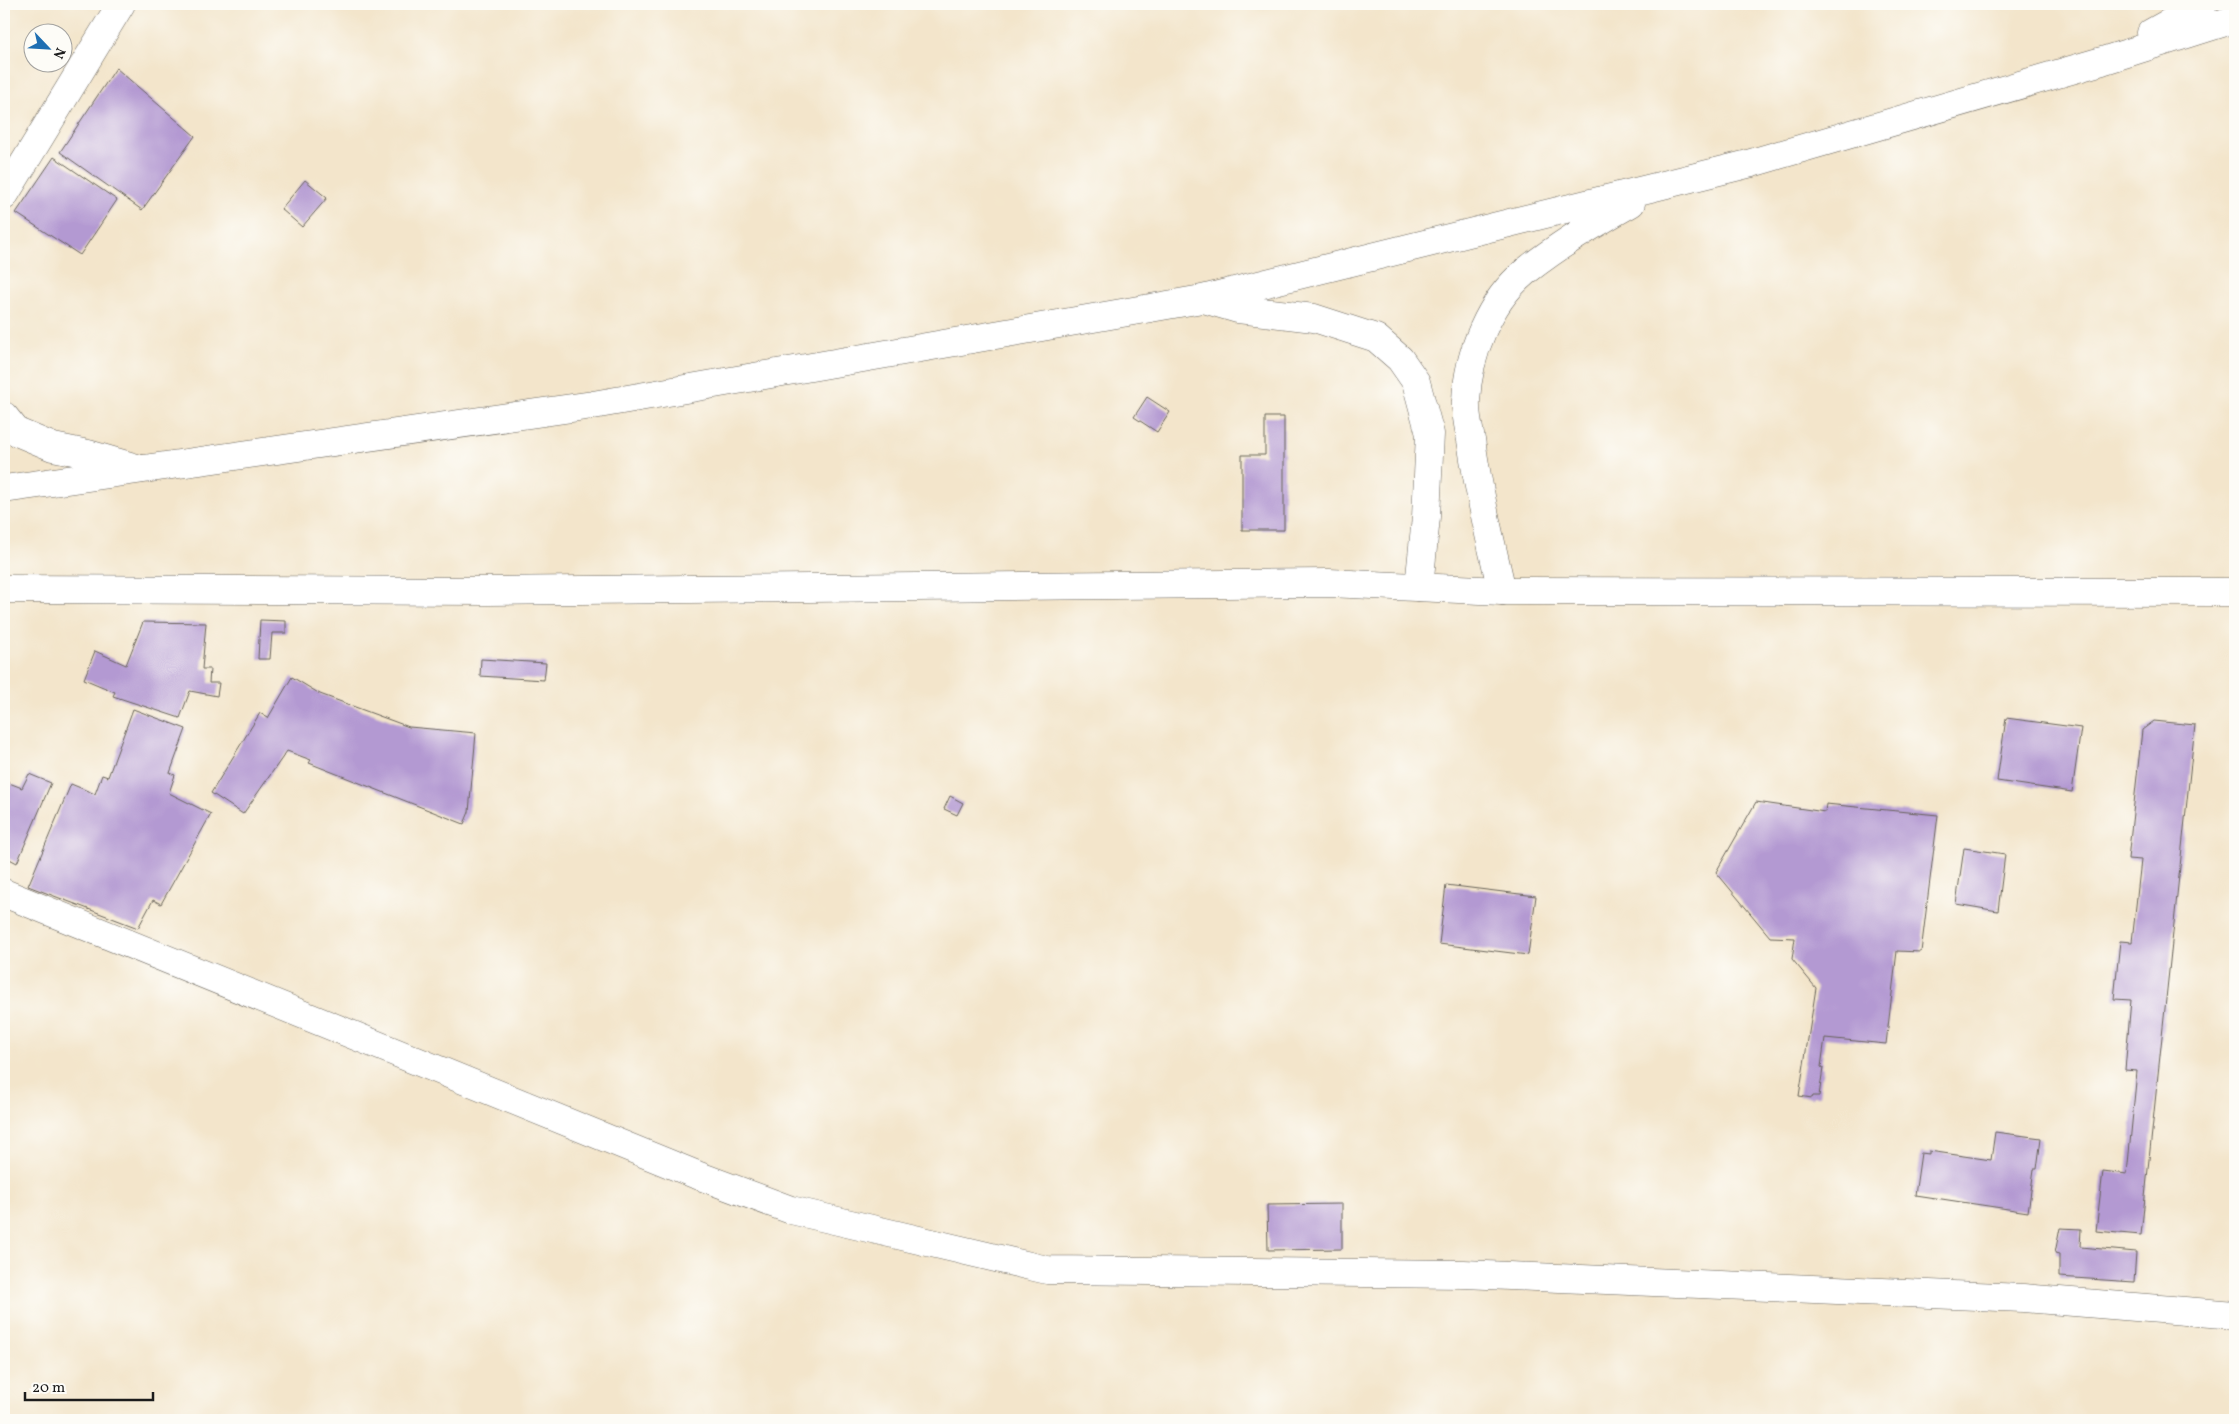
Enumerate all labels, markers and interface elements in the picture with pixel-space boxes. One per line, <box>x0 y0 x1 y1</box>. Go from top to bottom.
north arrow <box>22 22 72 72</box>
text: N <box>48 44 69 61</box>
scale bar <box>25 1369 152 1401</box>
text: 20 m <box>32 1378 65 1399</box>

